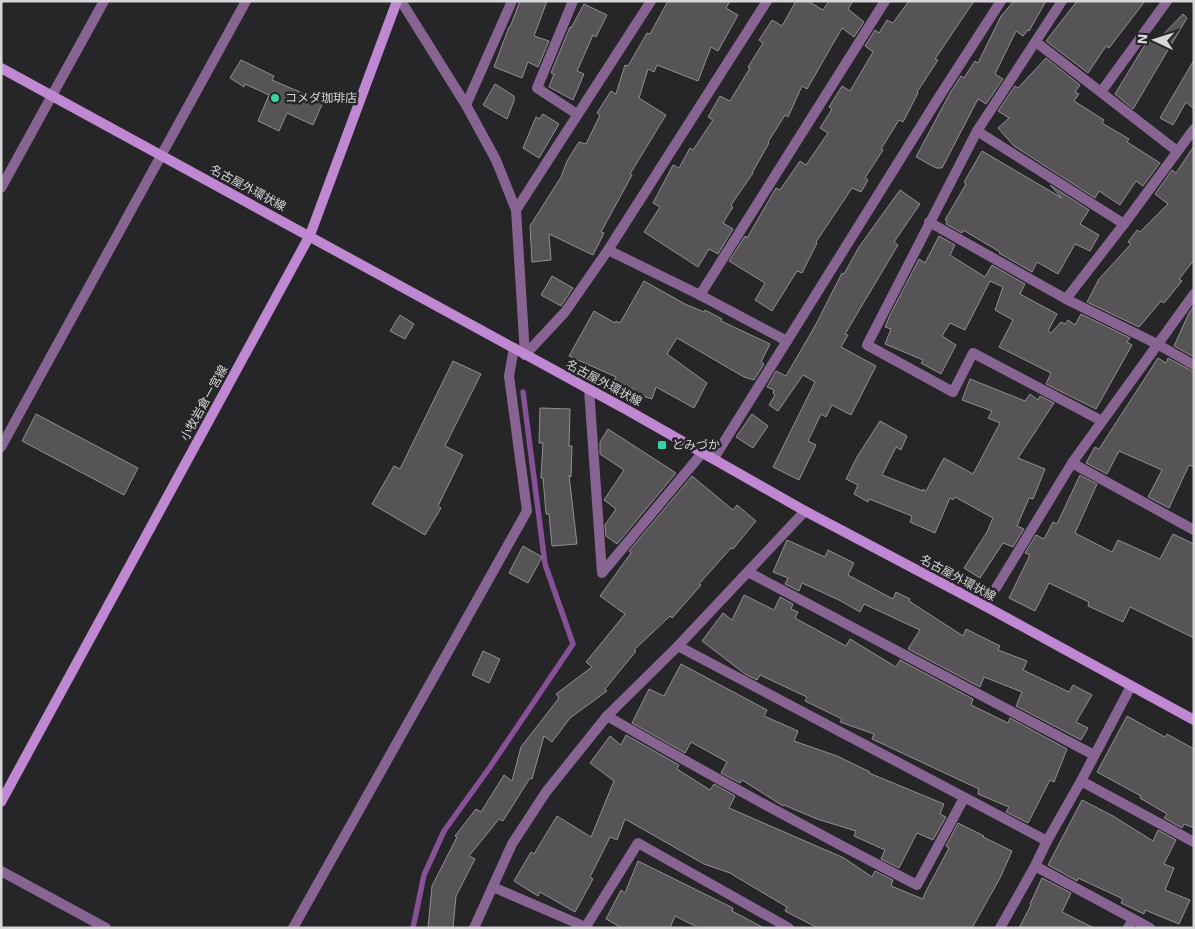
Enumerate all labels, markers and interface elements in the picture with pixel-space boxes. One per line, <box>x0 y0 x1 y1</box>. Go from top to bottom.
north arrow <box>1130 15 1180 65</box>
text: N <box>1134 33 1150 45</box>
place label: コメダ珈琲店 <box>285 91 357 105</box>
marker: コメダ珈琲店 <box>269 92 281 104</box>
street label: 名古屋外環状線 <box>208 162 288 214</box>
street label: 名古屋外環状線 <box>564 357 644 409</box>
street label: 小牧岩倉一宮線 <box>178 363 230 443</box>
place label: とみづか <box>672 438 720 452</box>
marker: とみづか <box>656 439 668 451</box>
street label: 名古屋外環状線 <box>918 552 998 604</box>

